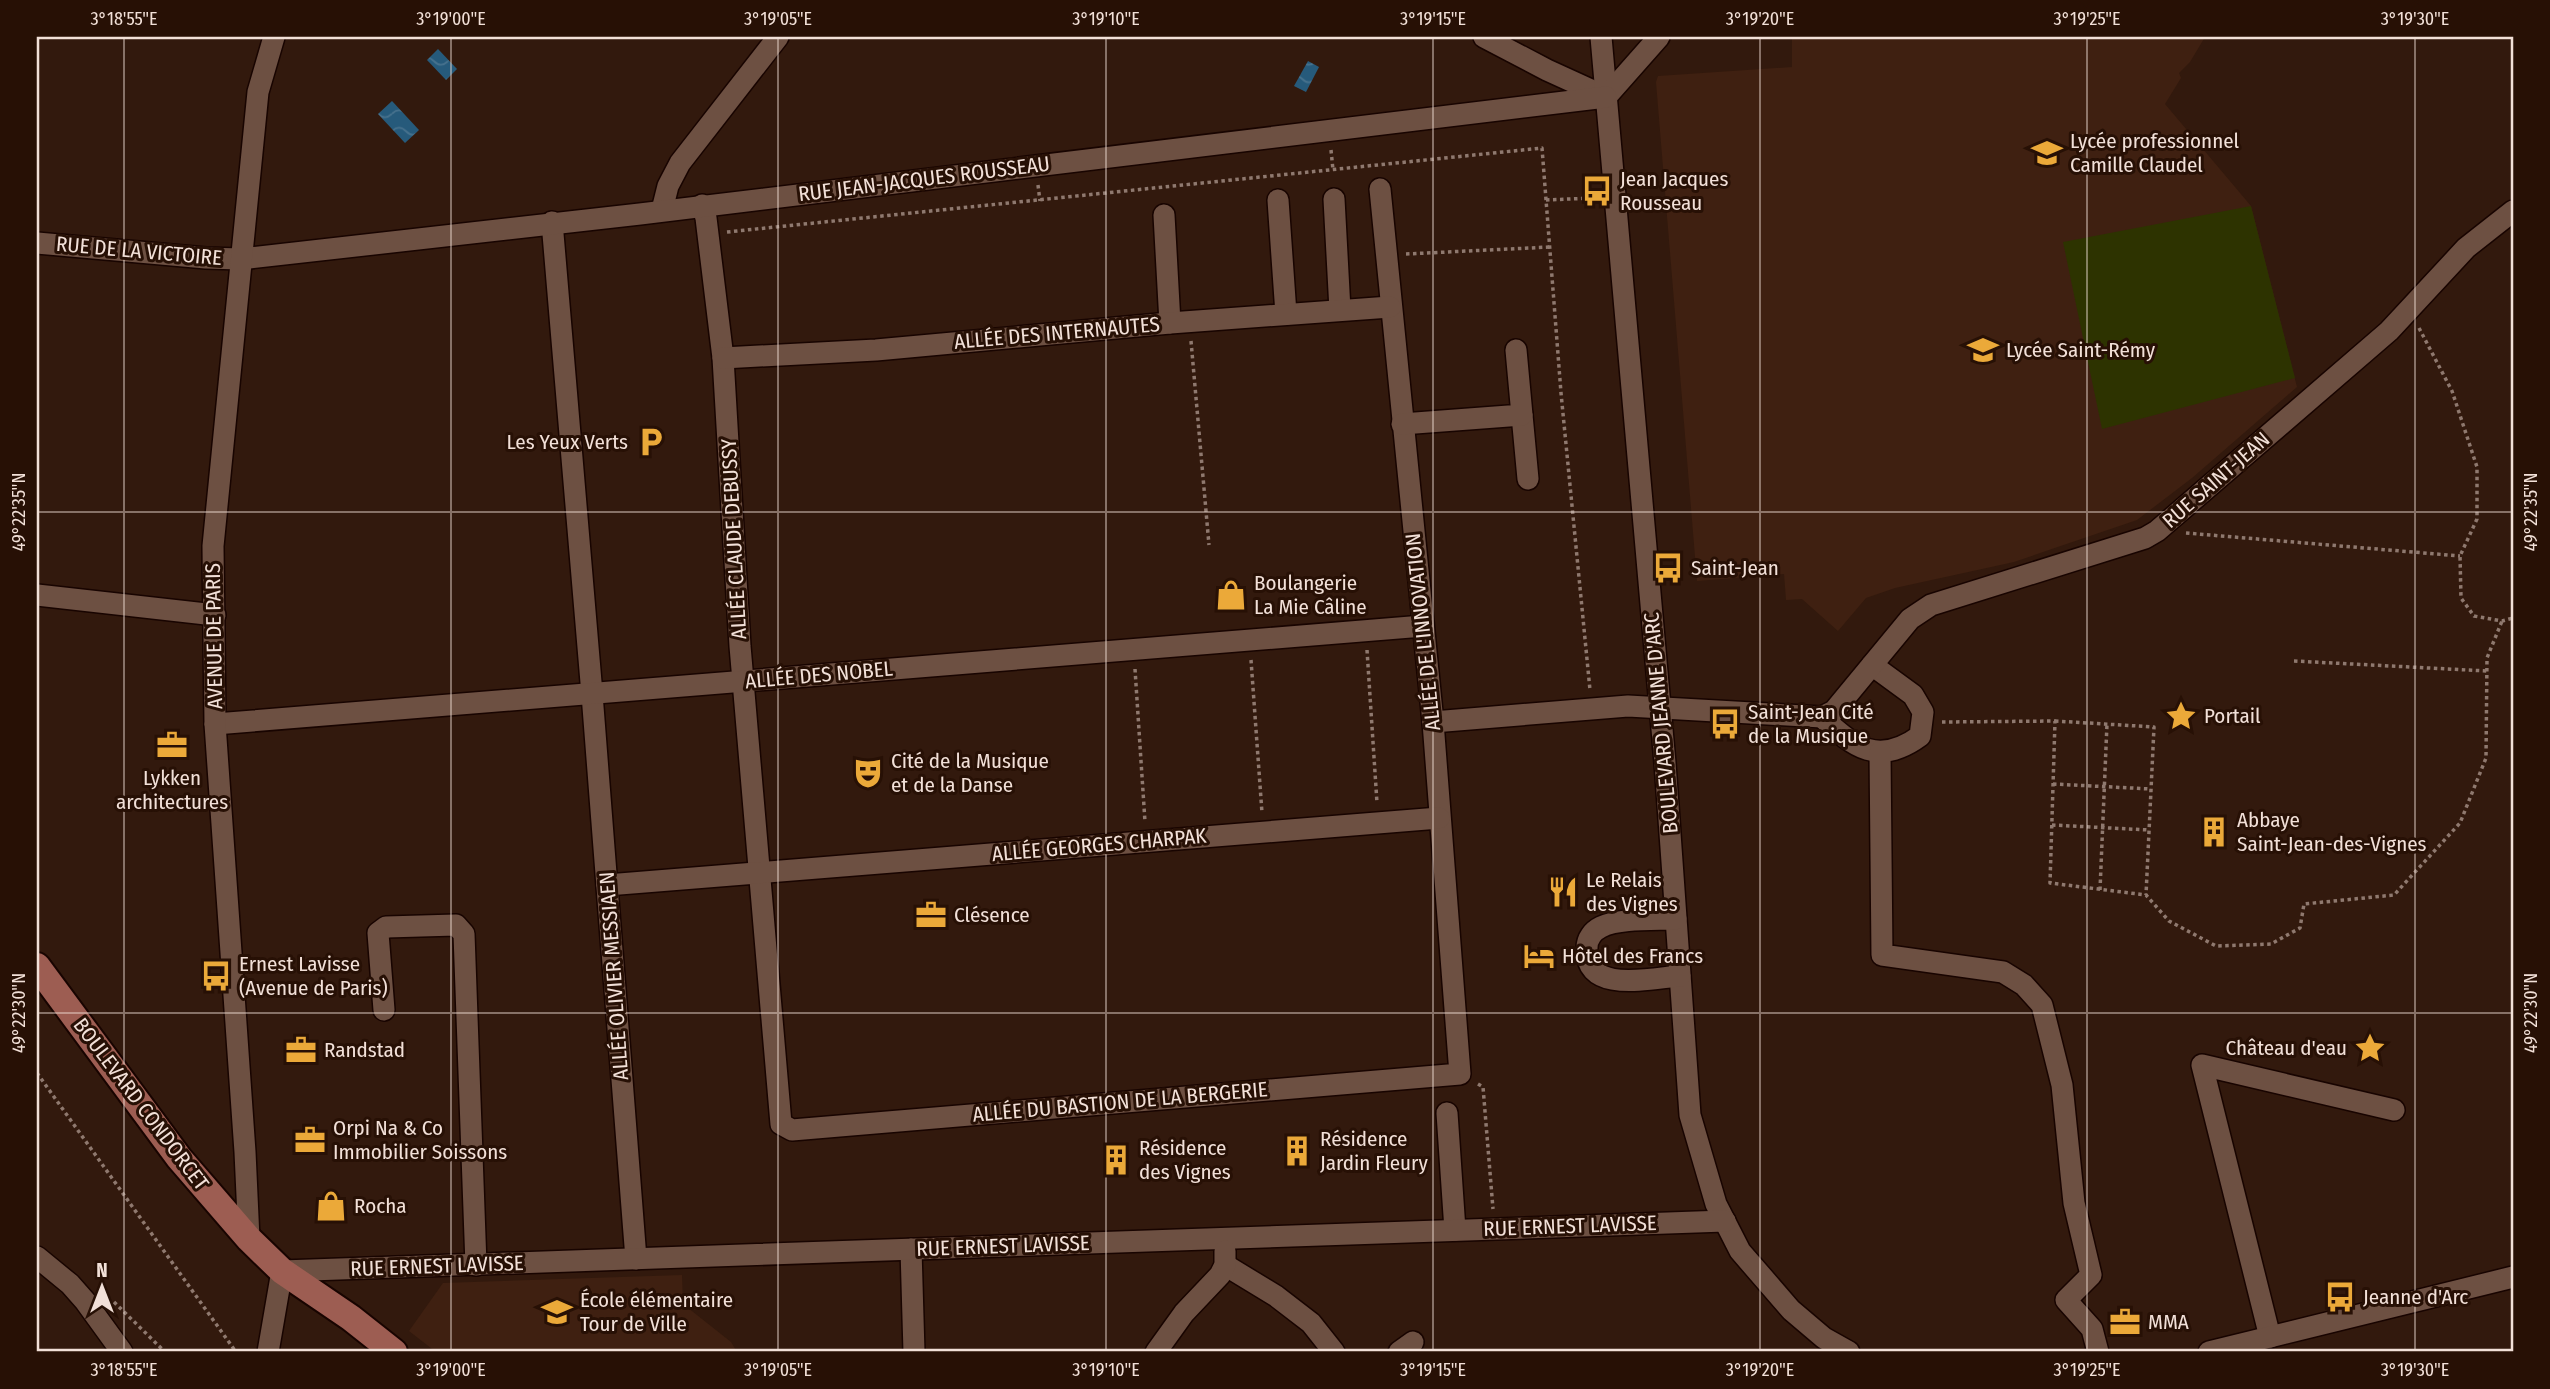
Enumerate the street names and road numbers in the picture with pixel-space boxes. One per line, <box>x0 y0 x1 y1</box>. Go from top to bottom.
street label: RUE JEAN-JACQUES ROUSSEAU <box>797 151 1051 207</box>
street label: RUE DE LA VICTOIRE <box>55 231 223 271</box>
street label: ALLÉE DES INTERNAUTES <box>953 311 1161 355</box>
street label: RUE SAINT-JEAN <box>2157 426 2275 534</box>
street label: ALLÉE CLAUDE DEBUSSY <box>716 438 752 640</box>
street label: ALLÉE DE L'INNOVATION <box>1400 532 1446 732</box>
street label: AVENUE DE PARIS <box>200 563 228 709</box>
street label: BOULEVARD JEANNE D'ARC <box>1638 611 1684 835</box>
street label: ALLÉE DES NOBEL <box>744 656 895 694</box>
street label: ALLÉE GEORGES CHARPAK <box>991 823 1208 867</box>
street label: ALLÉE OLIVIER MESSIAEN <box>594 871 634 1081</box>
street label: BOULEVARD CONDORCET <box>68 1013 215 1196</box>
street label: ALLÉE DU BASTION DE LA BERGERIE <box>972 1076 1269 1128</box>
street label: RUE ERNEST LAVISSE <box>1483 1210 1657 1242</box>
street label: RUE ERNEST LAVISSE <box>916 1230 1090 1262</box>
street label: RUE ERNEST LAVISSE <box>350 1250 524 1282</box>

